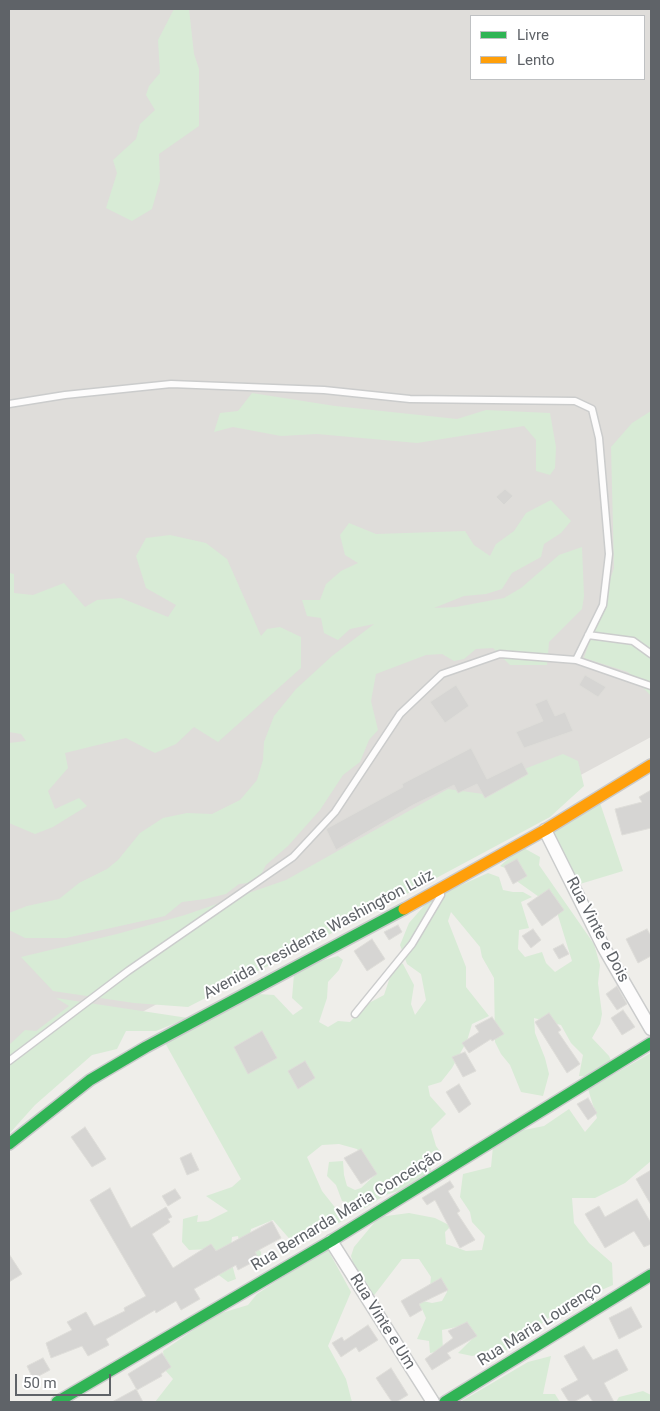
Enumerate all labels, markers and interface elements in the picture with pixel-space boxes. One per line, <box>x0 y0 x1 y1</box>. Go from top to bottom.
legend <box>470 15 645 80</box>
text: Livre <box>517 26 549 44</box>
text: Lento <box>517 51 555 69</box>
street label: Avenida Presidente Washington Luiz <box>201 866 437 1004</box>
street label: Rua Vinte e Dois <box>561 874 633 986</box>
street label: Rua Bernarda Maria Conceição <box>248 1146 446 1276</box>
street label: Rua Vinte e Um <box>345 1271 419 1373</box>
street label: Rua Maria Lourenço <box>474 1279 606 1371</box>
scale bar <box>18 1364 114 1396</box>
text: 50 m <box>23 1374 57 1392</box>

